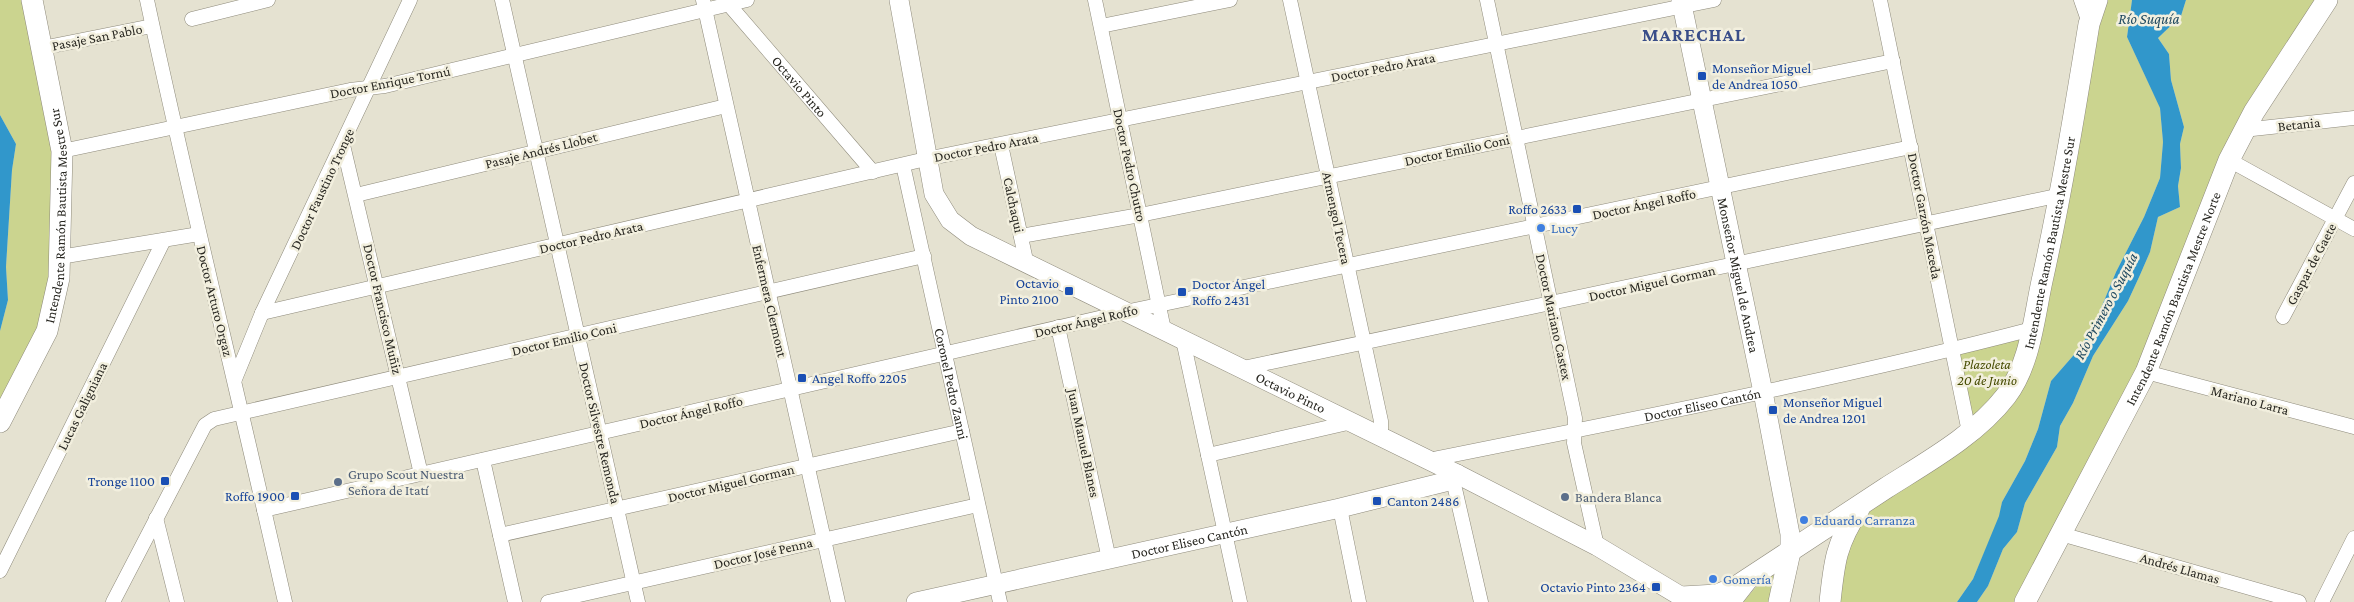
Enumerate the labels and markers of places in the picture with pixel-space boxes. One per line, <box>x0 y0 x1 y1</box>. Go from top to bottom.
place label: Monseñor Miguel de Andrea 1050 <box>1712 60 1811 92</box>
marker: Monseñor Miguel de Andrea 1050 <box>1696 70 1708 82</box>
place label: Roffo 2633 <box>1508 201 1567 217</box>
marker: Roffo 2633 <box>1571 203 1583 215</box>
place label: Lucy <box>1551 220 1578 236</box>
marker: Lucy <box>1535 222 1547 234</box>
place label: Octavio Pinto 2100 <box>1000 275 1059 307</box>
place label: Doctor Ángel Roffo 2431 <box>1192 276 1265 308</box>
marker: Octavio Pinto 2100 <box>1063 285 1075 297</box>
marker: Doctor Ángel Roffo 2431 <box>1176 286 1188 298</box>
place label: Angel Roffo 2205 <box>812 370 907 386</box>
marker: Angel Roffo 2205 <box>796 372 808 384</box>
place label: Monseñor Miguel de Andrea 1201 <box>1783 394 1882 426</box>
marker: Monseñor Miguel de Andrea 1201 <box>1767 404 1779 416</box>
place label: Grupo Scout Nuestra Señora de Itatí <box>348 466 465 498</box>
place label: Tronge 1100 <box>88 473 155 489</box>
marker: Tronge 1100 <box>159 475 171 487</box>
marker: Grupo Scout Nuestra Señora de Itatí <box>332 476 344 488</box>
place label: Roffo 1900 <box>225 488 285 504</box>
place label: Bandera Blanca <box>1575 489 1662 505</box>
marker: Roffo 1900 <box>289 490 301 502</box>
marker: Bandera Blanca <box>1559 491 1571 503</box>
place label: Canton 2486 <box>1387 493 1459 509</box>
marker: Canton 2486 <box>1371 495 1383 507</box>
place label: Eduardo Carranza <box>1814 512 1916 528</box>
marker: Eduardo Carranza <box>1798 514 1810 526</box>
place label: Gomería <box>1723 571 1772 587</box>
marker: Gomería <box>1707 573 1719 585</box>
place label: Octavio Pinto 2364 <box>1540 579 1646 595</box>
marker: Octavio Pinto 2364 <box>1650 581 1662 593</box>

